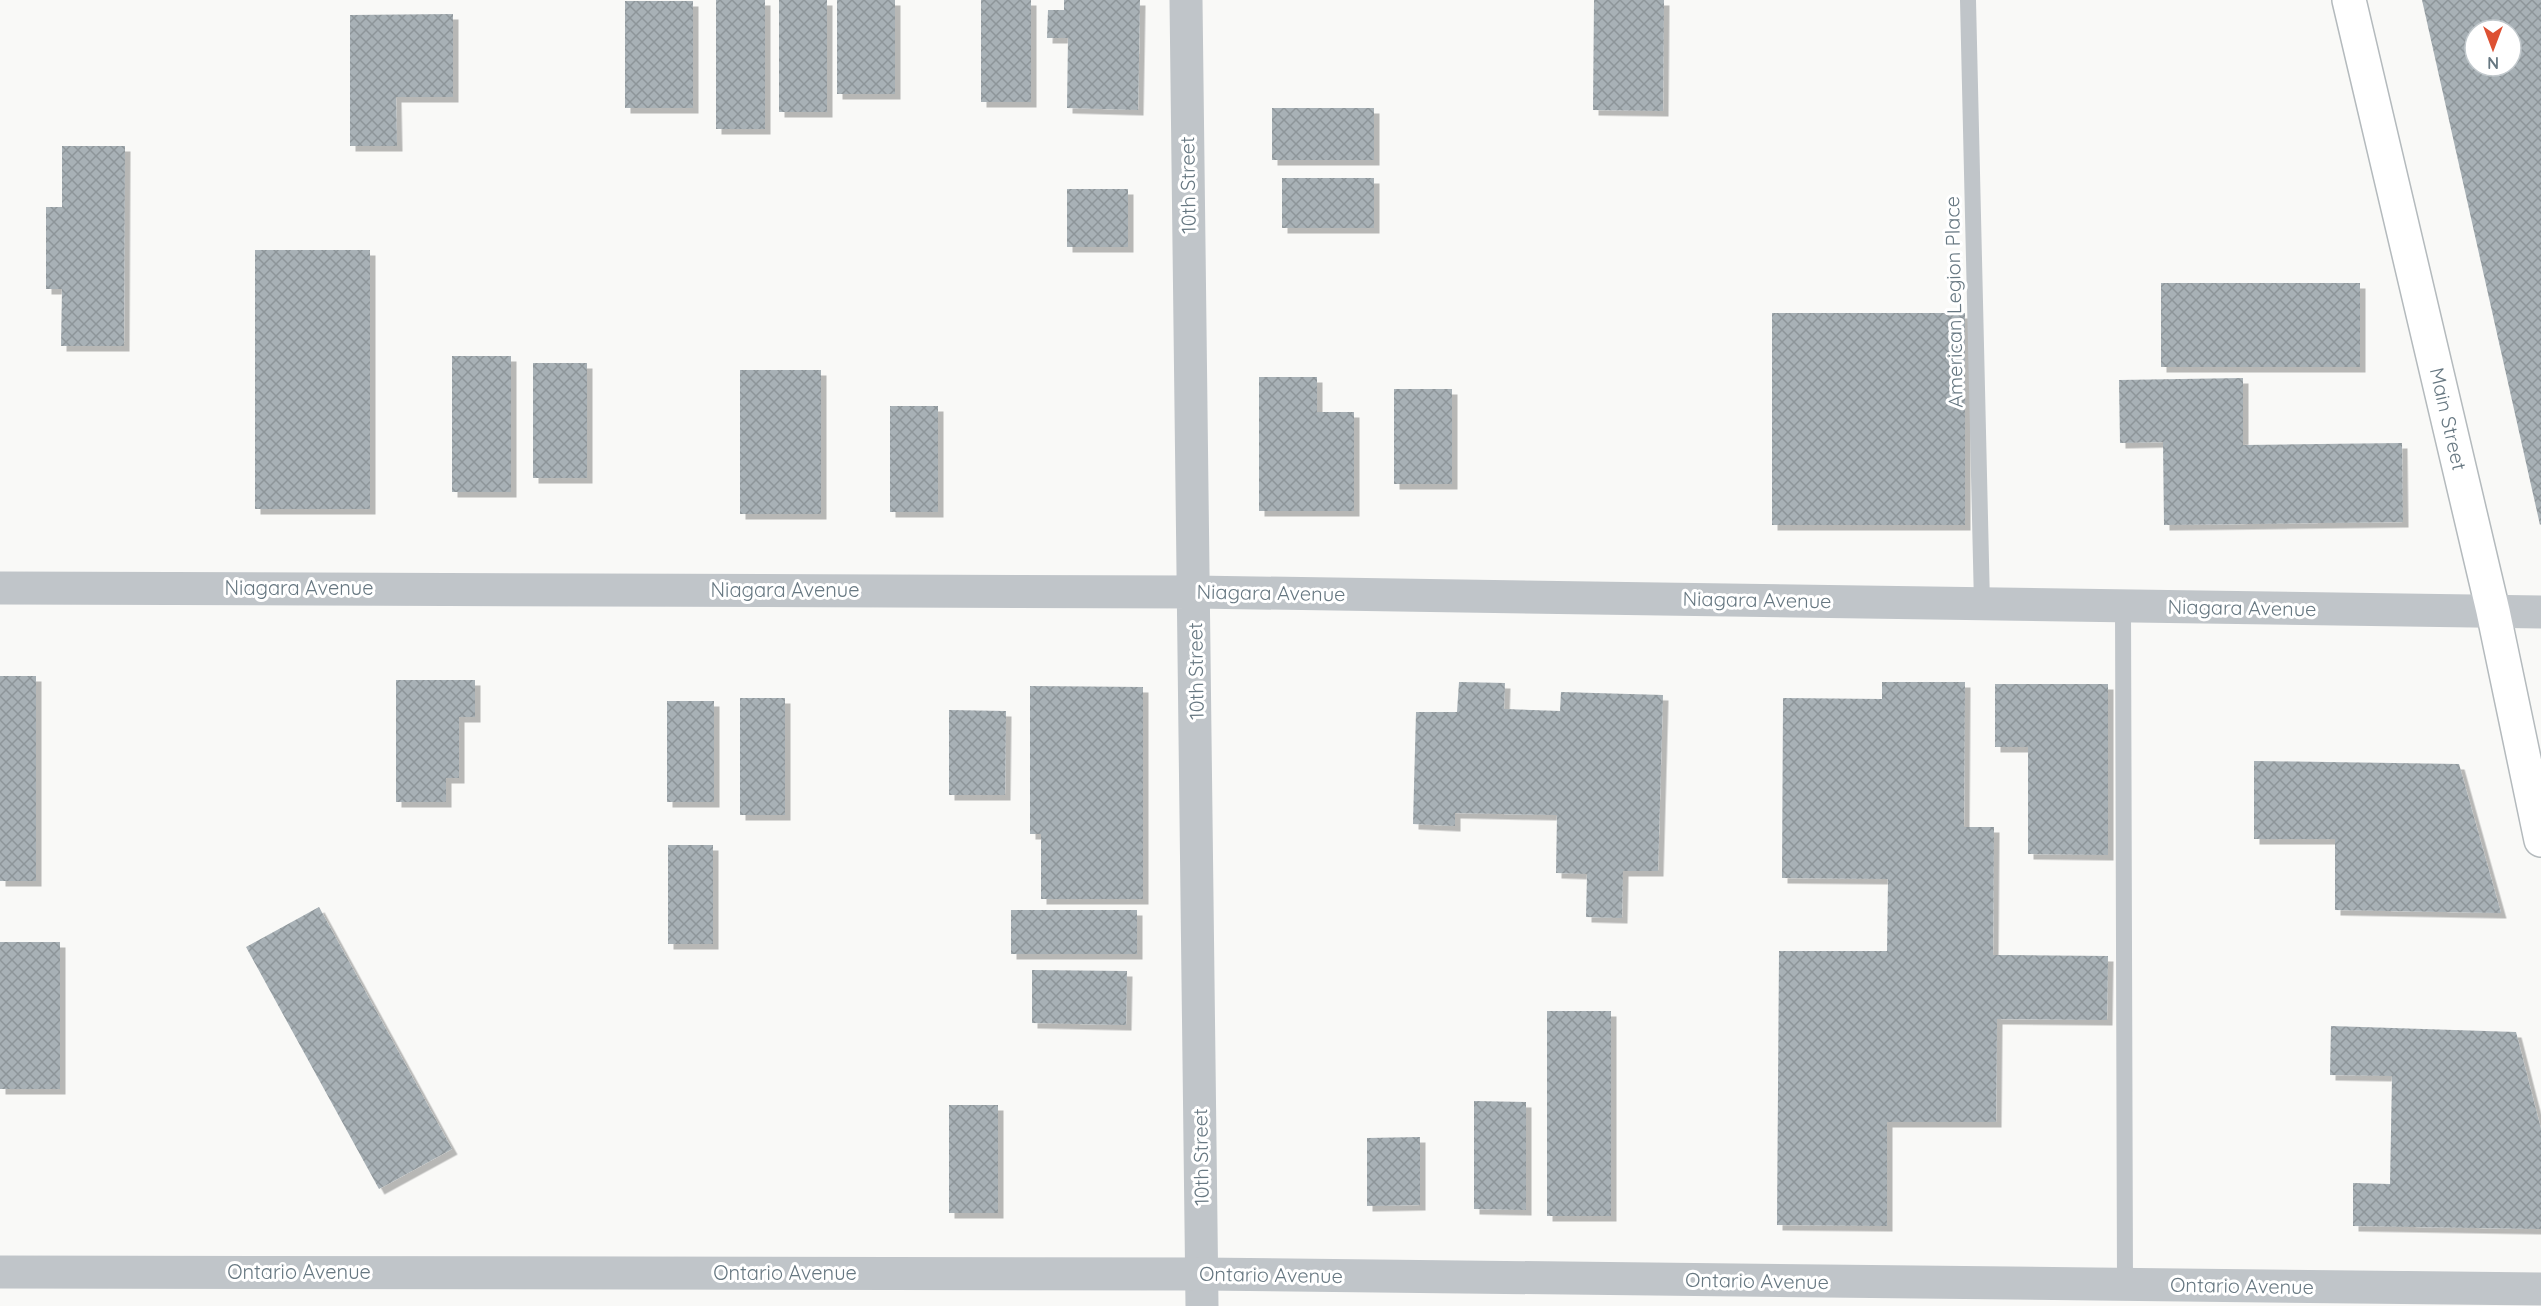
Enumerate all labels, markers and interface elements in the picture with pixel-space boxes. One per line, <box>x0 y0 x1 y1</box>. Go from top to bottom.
north arrow <box>2463 18 2523 78</box>
text: N <box>2487 53 2499 73</box>
street label: 10th Street <box>1174 136 1201 234</box>
street label: American Legion Place <box>1939 196 1968 408</box>
street label: Main Street <box>2425 365 2472 473</box>
street label: Niagara Avenue <box>225 575 373 600</box>
street label: Niagara Avenue <box>711 577 859 602</box>
street label: Niagara Avenue <box>1196 579 1346 606</box>
street label: Niagara Avenue <box>1682 586 1832 613</box>
street label: Niagara Avenue <box>2167 594 2317 621</box>
street label: 10th Street <box>1182 622 1209 720</box>
street label: 10th Street <box>1187 1108 1214 1206</box>
street label: Ontario Avenue <box>227 1259 371 1284</box>
street label: Ontario Avenue <box>713 1260 857 1285</box>
street label: Ontario Avenue <box>1199 1261 1343 1288</box>
street label: Ontario Avenue <box>1685 1267 1829 1294</box>
street label: Ontario Avenue <box>2170 1272 2314 1299</box>

